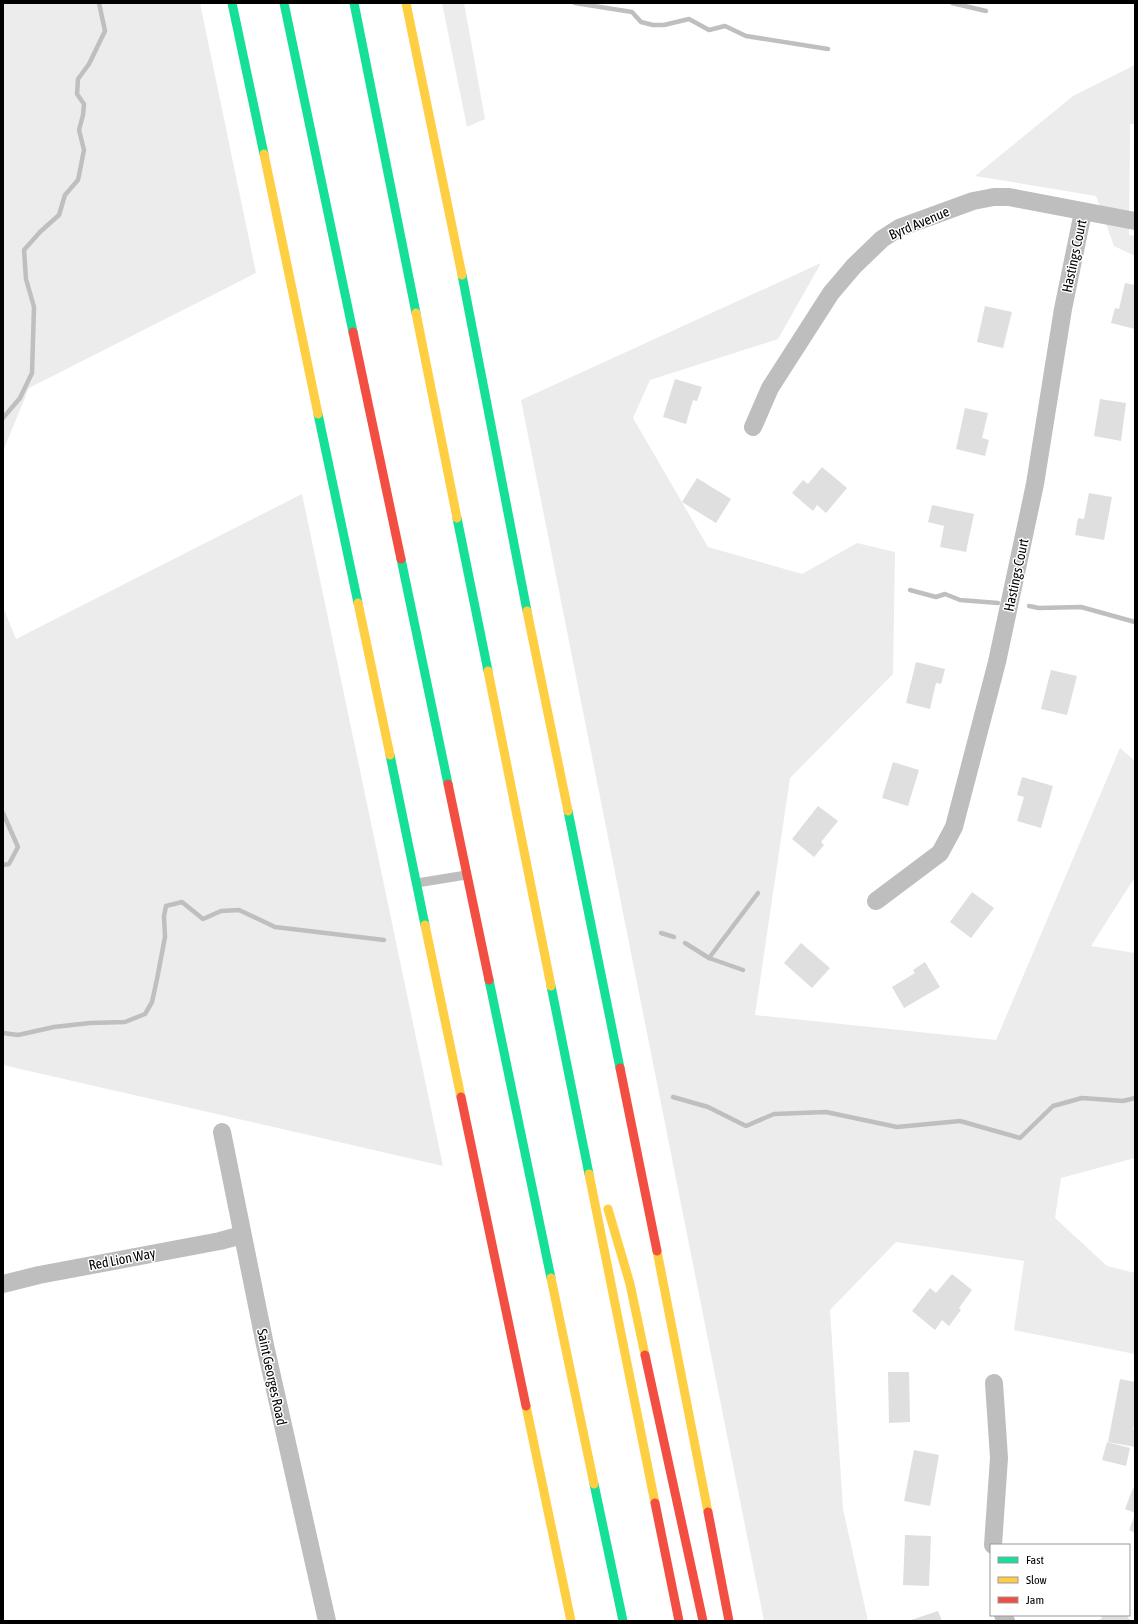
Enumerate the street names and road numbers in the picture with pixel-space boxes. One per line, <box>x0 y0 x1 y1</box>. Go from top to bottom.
street label: Byrd Avenue <box>886 203 952 243</box>
street label: Hastings Court <box>1058 218 1090 294</box>
street label: Hastings Court <box>1000 537 1032 613</box>
street label: Red Lion Way <box>87 1245 157 1273</box>
street label: Saint Georges Road <box>254 1327 290 1427</box>

